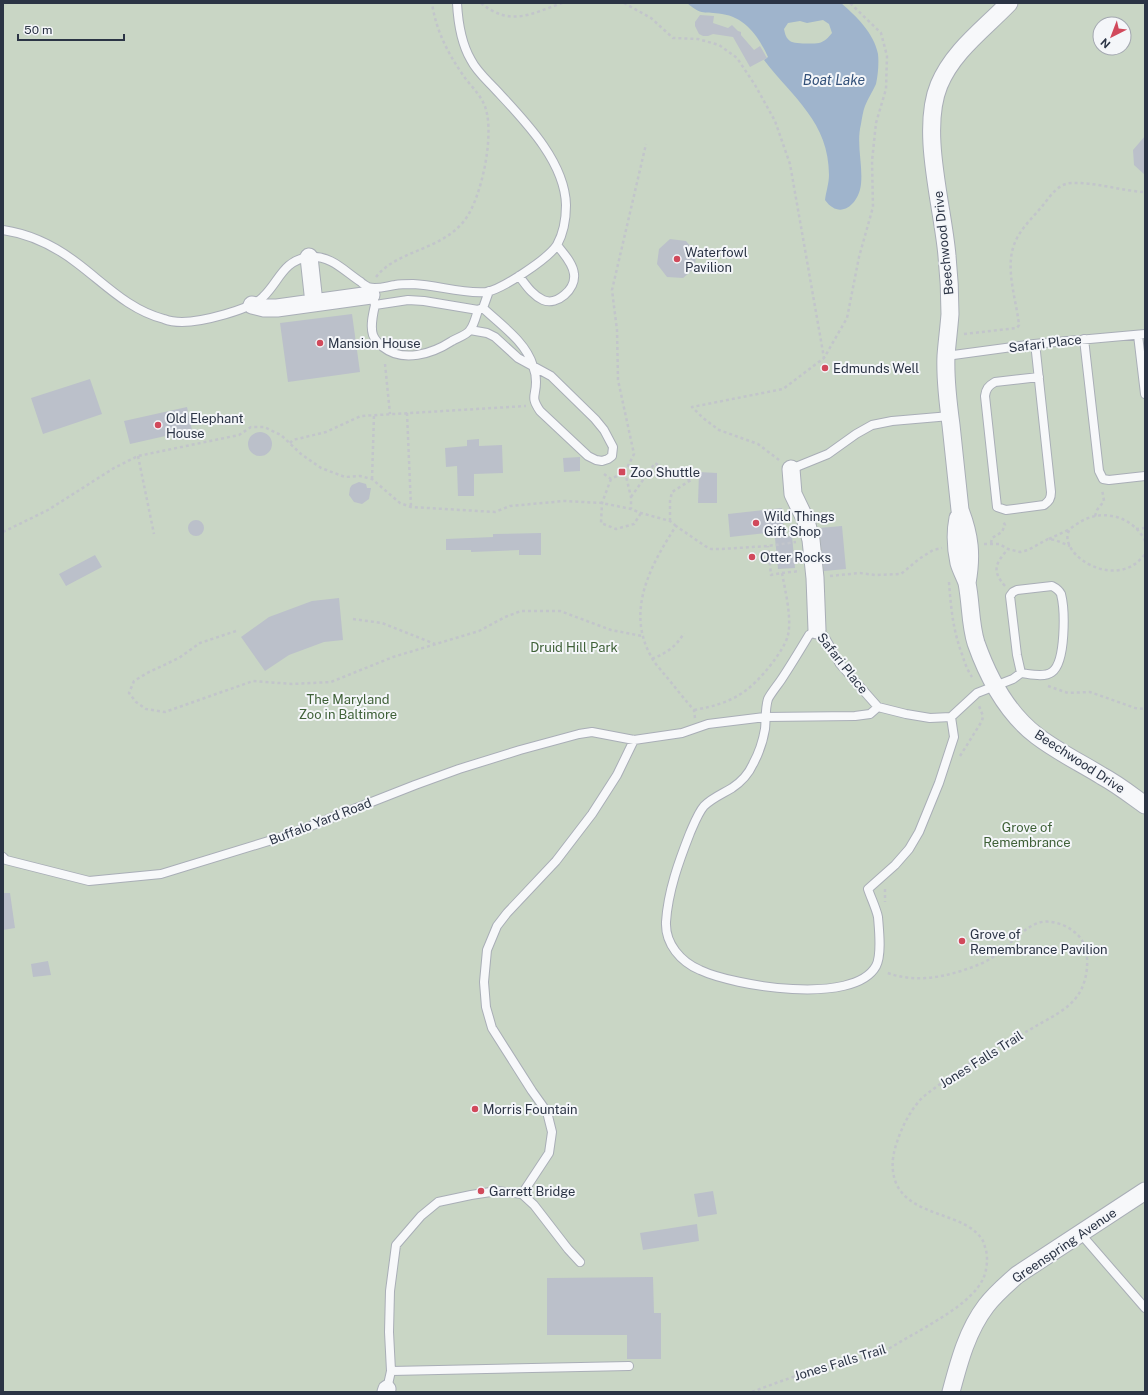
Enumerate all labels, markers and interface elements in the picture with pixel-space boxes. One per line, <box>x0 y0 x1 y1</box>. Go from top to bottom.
scale bar <box>18 16 124 42</box>
north arrow <box>1092 16 1132 56</box>
text: 50 m <box>24 23 52 37</box>
text: N <box>1098 36 1113 51</box>
water label: Boat Lake <box>803 72 866 88</box>
street label: Beechwood Drive <box>931 190 956 296</box>
place label: Waterfowl Pavilion <box>685 245 748 275</box>
marker: Waterfowl Pavilion <box>672 254 682 264</box>
street label: Safari Place <box>1008 332 1082 355</box>
place label: Mansion House <box>328 336 421 351</box>
marker: Mansion House <box>315 338 325 348</box>
place label: Edmunds Well <box>833 361 919 376</box>
marker: Edmunds Well <box>820 363 830 373</box>
place label: Old Elephant House <box>166 411 244 441</box>
marker: Old Elephant House <box>153 420 163 430</box>
place label: Zoo Shuttle <box>630 465 700 480</box>
marker: Zoo Shuttle <box>617 467 627 477</box>
place label: Wild Things Gift Shop <box>764 509 835 539</box>
marker: Wild Things Gift Shop <box>751 518 761 528</box>
place label: Otter Rocks <box>760 550 831 565</box>
marker: Otter Rocks <box>747 552 757 562</box>
street label: Safari Place <box>814 630 871 697</box>
park label: Druid Hill Park <box>530 640 618 655</box>
park label: The Maryland Zoo in Baltimore <box>299 692 397 722</box>
street label: Beechwood Drive <box>1032 727 1128 796</box>
street label: Buffalo Yard Road <box>267 795 373 848</box>
park label: Grove of Remembrance <box>983 820 1071 850</box>
place label: Grove of Remembrance Pavilion <box>970 927 1107 957</box>
marker: Grove of Remembrance Pavilion <box>957 936 967 946</box>
street label: Jones Falls Trail <box>937 1028 1026 1091</box>
place label: Morris Fountain <box>483 1102 578 1117</box>
marker: Morris Fountain <box>470 1104 480 1114</box>
place label: Garrett Bridge <box>489 1184 575 1199</box>
marker: Garrett Bridge <box>476 1186 486 1196</box>
street label: Greenspring Avenue <box>1009 1205 1119 1286</box>
street label: Jones Falls Trail <box>792 1341 888 1384</box>

